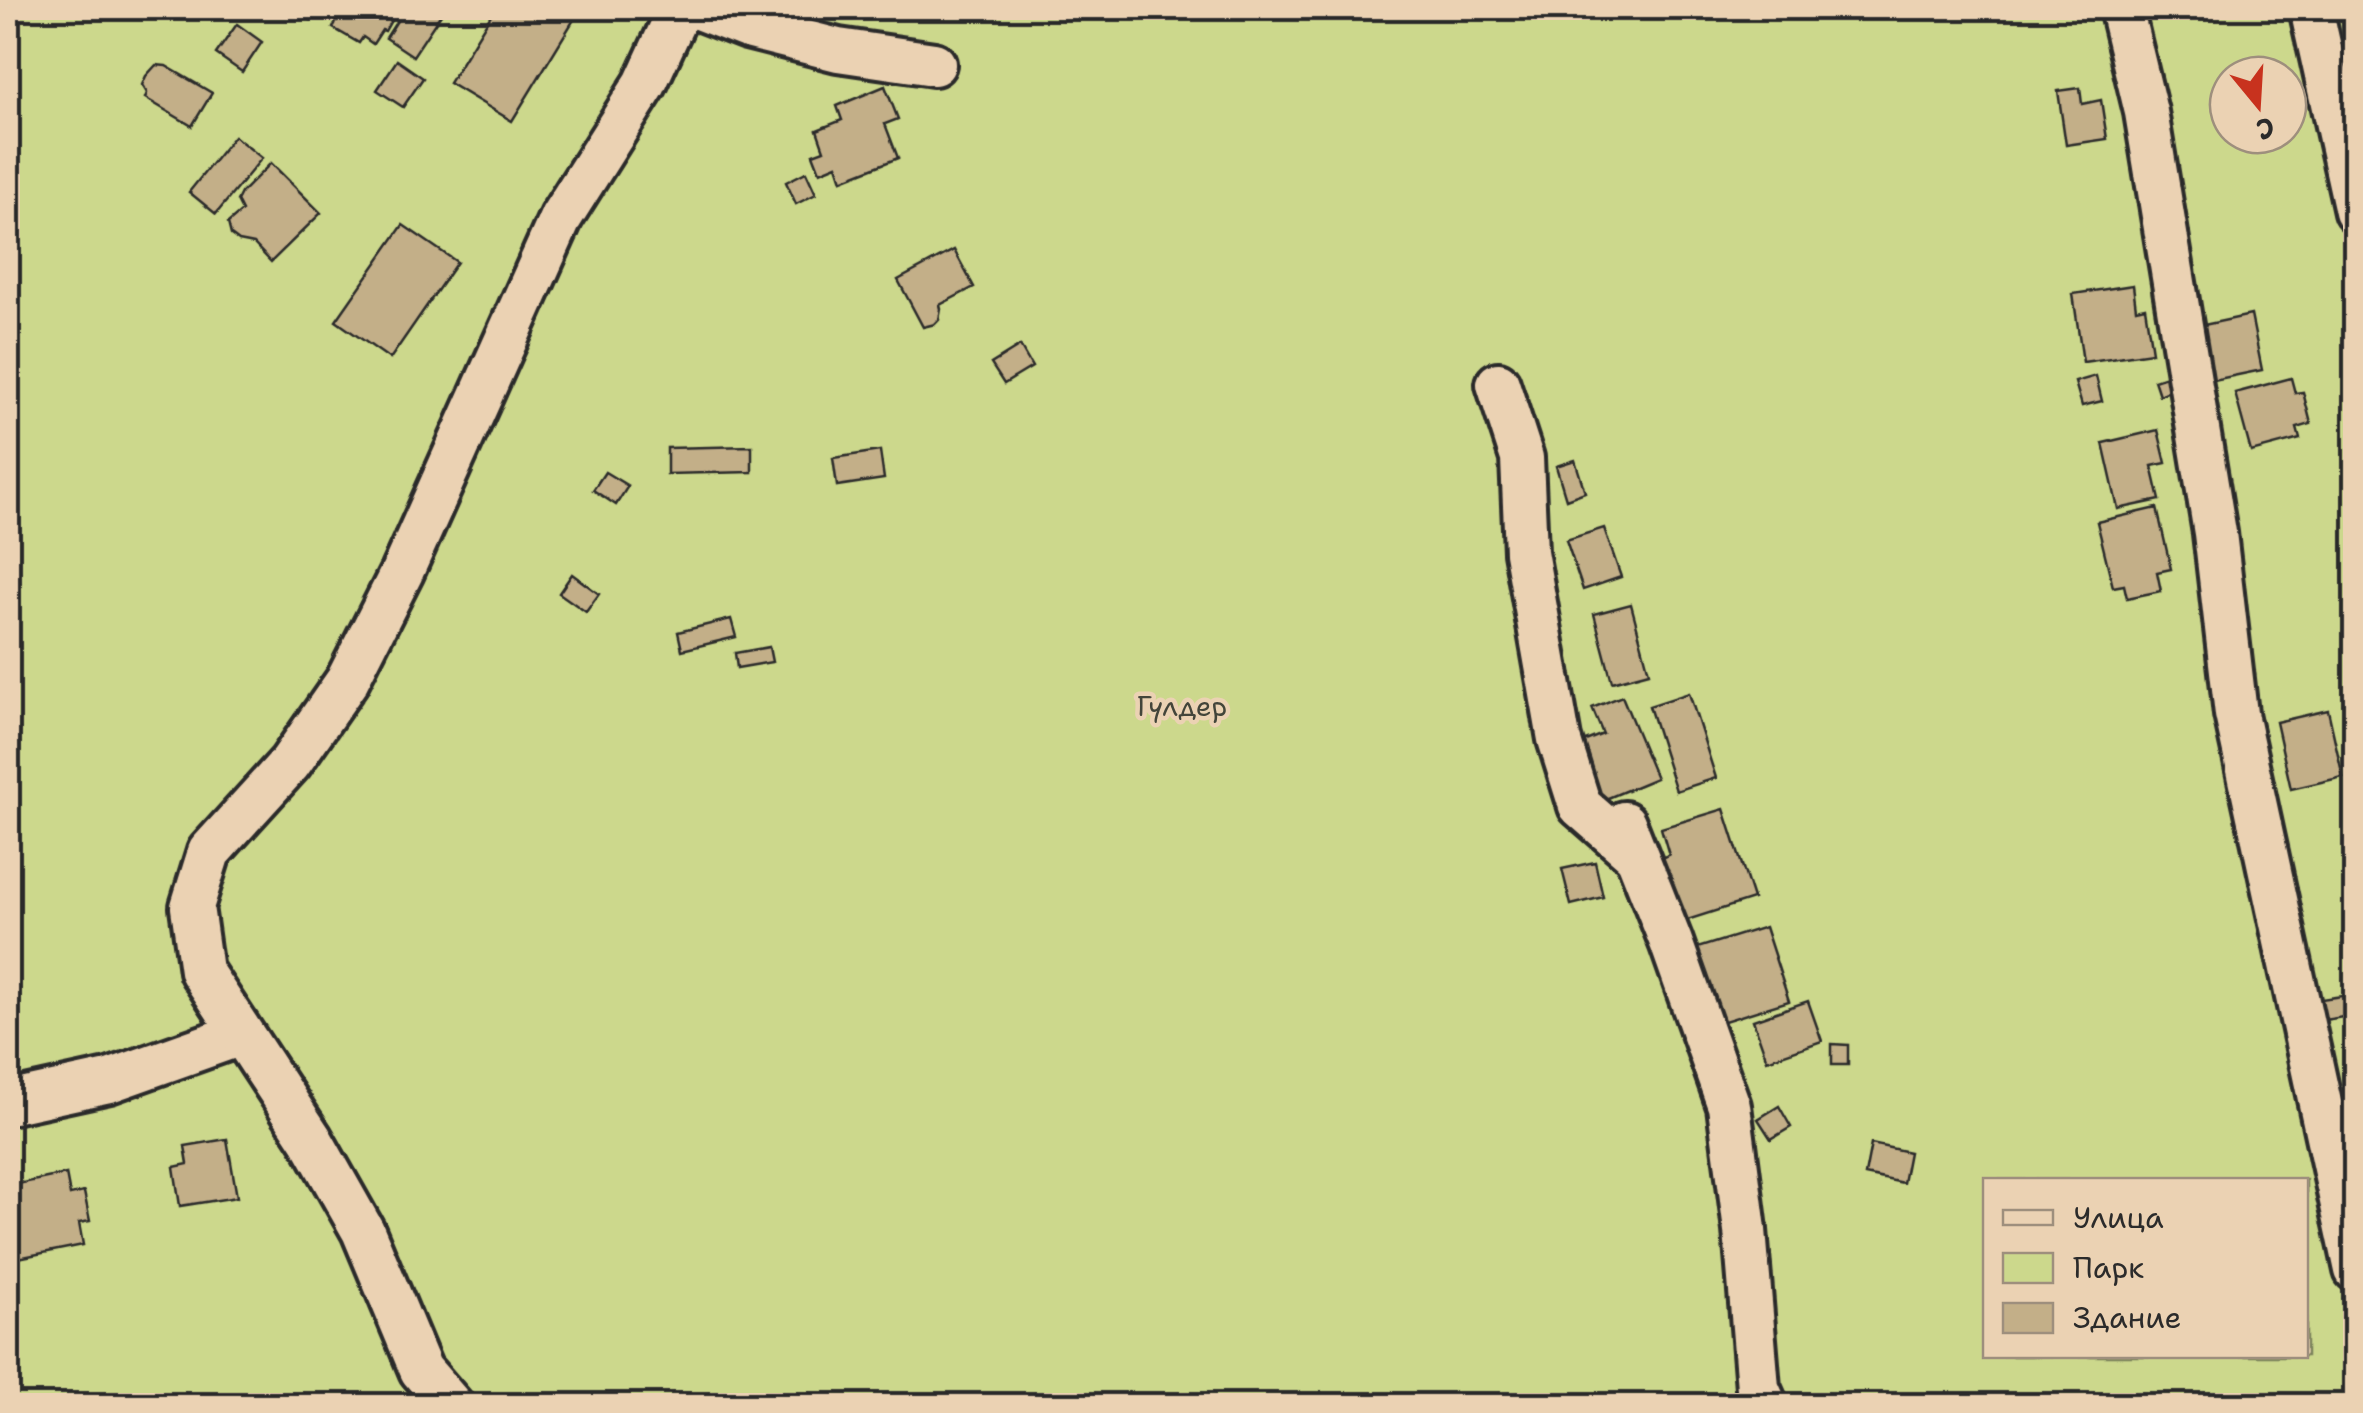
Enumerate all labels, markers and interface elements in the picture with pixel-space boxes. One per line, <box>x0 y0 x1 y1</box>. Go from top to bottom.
north arrow <box>2208 55 2308 155</box>
text: С <box>2252 108 2280 150</box>
park label: Гүлдер <box>1137 687 1227 725</box>
legend <box>1983 1178 2308 1358</box>
text: Улица <box>2073 1197 2164 1238</box>
text: Парк <box>2073 1247 2144 1288</box>
text: Здание <box>2073 1297 2182 1338</box>

